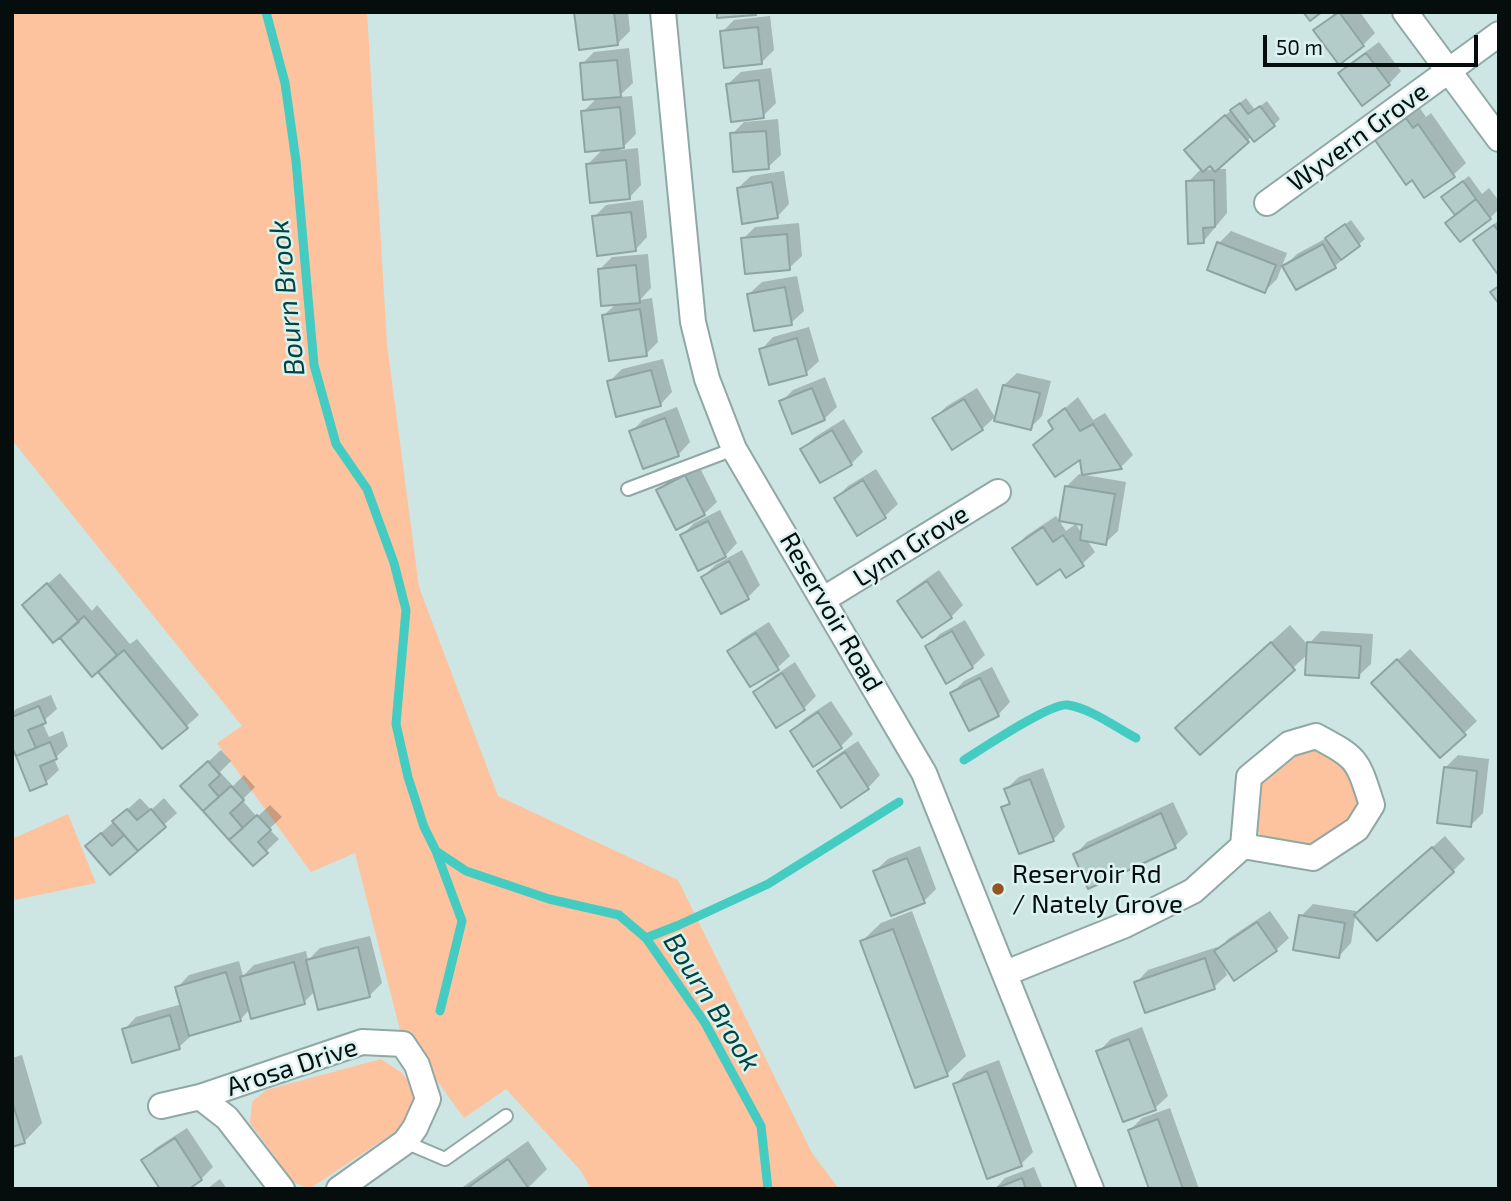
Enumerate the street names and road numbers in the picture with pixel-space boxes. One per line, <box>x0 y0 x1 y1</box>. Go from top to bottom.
street label: Wyvern Grove <box>1282 76 1434 198</box>
street label: Lynn Grove <box>848 498 974 594</box>
street label: Reservoir Road <box>773 527 889 697</box>
street label: Arosa Drive <box>222 1031 362 1103</box>

